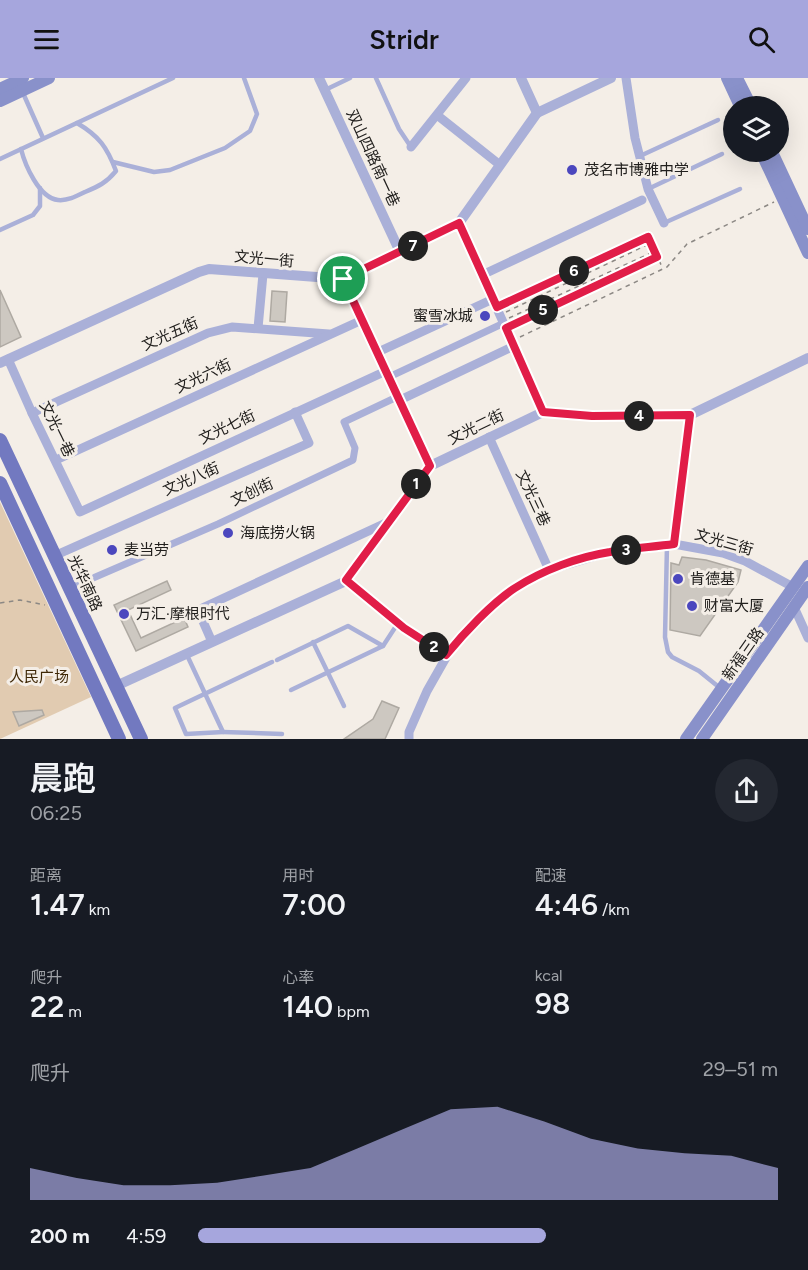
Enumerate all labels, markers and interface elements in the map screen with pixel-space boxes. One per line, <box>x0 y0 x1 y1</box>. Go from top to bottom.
icon: menu <box>30 23 63 56</box>
text: Stridr <box>369 23 439 56</box>
icon: search <box>745 23 778 56</box>
map controls <box>723 96 789 162</box>
button: layers <box>723 96 789 162</box>
street label: 双山四路南一巷 <box>343 107 403 209</box>
place label: 茂名市博雅中学 <box>584 161 689 179</box>
marker: 茂名市博雅中学 <box>565 163 579 177</box>
pin: 7 <box>398 231 428 261</box>
text: 7 <box>409 236 417 255</box>
street label: 文光一街 <box>233 247 295 271</box>
pin <box>317 253 368 304</box>
pin: 6 <box>559 256 589 286</box>
text: 6 <box>569 261 579 280</box>
icon: arrive <box>326 262 359 295</box>
pin: 5 <box>528 295 558 325</box>
text: 5 <box>538 300 548 319</box>
place label: 蜜雪冰城 <box>413 307 473 325</box>
marker: 蜜雪冰城 <box>478 309 492 323</box>
street label: 文光五街 <box>139 314 201 354</box>
street label: 文光六街 <box>172 355 234 397</box>
street label: 文光一巷 <box>36 398 78 460</box>
pin: 4 <box>624 401 654 431</box>
street label: 文光七街 <box>196 406 258 448</box>
street label: 文光二街 <box>445 406 507 448</box>
text: 4 <box>634 406 644 425</box>
street label: 文光八街 <box>160 459 222 499</box>
street label: 文光三巷 <box>512 467 554 529</box>
pin: 1 <box>401 469 431 499</box>
street label: 文创街 <box>228 474 276 510</box>
text: 1 <box>413 474 419 493</box>
place label: 海底捞火锅 <box>240 524 315 542</box>
street label: 文光三街 <box>693 525 755 559</box>
marker: 海底捞火锅 <box>221 526 235 540</box>
pin: 3 <box>611 535 641 565</box>
text: 3 <box>622 540 630 559</box>
place label: 麦当劳 <box>124 541 169 559</box>
marker: 麦当劳 <box>105 543 119 557</box>
street label: 光华南路 <box>64 552 106 614</box>
place label: 肯德基 <box>690 570 735 588</box>
marker: 肯德基 <box>671 572 685 586</box>
place label: 财富大厦 <box>704 597 764 615</box>
marker: 财富大厦 <box>685 599 699 613</box>
place label: 万汇·摩根时代 <box>136 605 230 623</box>
marker: 万汇·摩根时代 <box>117 607 131 621</box>
street label: 新福三路 <box>718 624 768 684</box>
pin: 2 <box>419 632 449 662</box>
text: 2 <box>429 637 439 656</box>
park label: 人民广场 <box>9 668 69 686</box>
text: 晨跑 <box>30 759 96 798</box>
button: share <box>715 759 778 822</box>
text: 06:25 <box>30 801 82 825</box>
text: 距离 <box>30 866 62 885</box>
text: 用时 <box>282 866 314 885</box>
text: 配速 <box>535 866 567 885</box>
text: 1.47 <box>30 886 85 923</box>
text: 7:00 <box>282 886 346 923</box>
text: 4:46 <box>535 886 598 923</box>
text: km <box>85 900 110 919</box>
text: /km <box>598 900 630 919</box>
text: kcal <box>535 966 563 985</box>
text: 爬升 <box>30 968 62 987</box>
text: 心率 <box>282 968 314 987</box>
text: 98 <box>535 985 570 1022</box>
text: 22 <box>30 988 64 1025</box>
text: 140 <box>282 988 333 1025</box>
text: m <box>64 1002 82 1021</box>
text: bpm <box>333 1002 370 1021</box>
text: 29–51 m <box>703 1057 778 1081</box>
text: 爬升 <box>30 1061 70 1085</box>
text: 200 m <box>30 1224 90 1248</box>
text: 4:59 <box>126 1224 166 1248</box>

